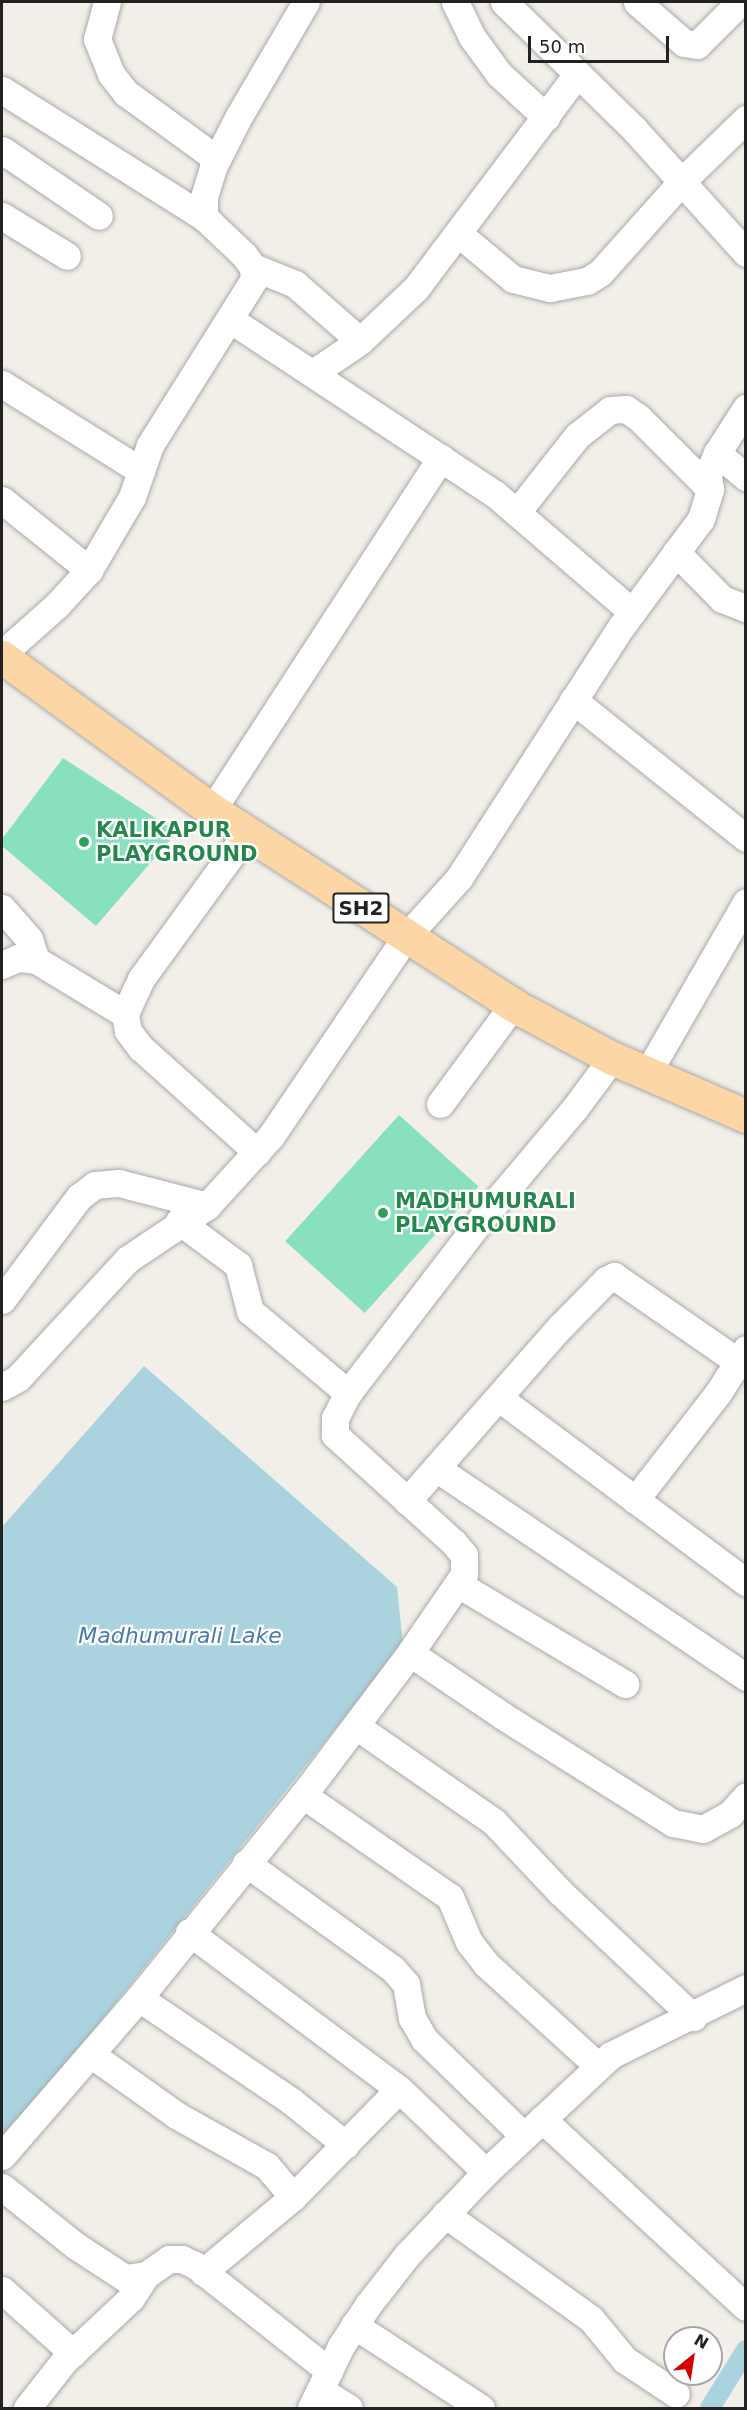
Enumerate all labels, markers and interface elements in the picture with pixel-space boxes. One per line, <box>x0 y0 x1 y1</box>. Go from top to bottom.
scale bar <box>531 24 672 62</box>
text: 50 m <box>539 36 585 57</box>
place label: KALIKAPUR PLAYGROUND <box>96 817 258 867</box>
marker: KALIKAPUR PLAYGROUND <box>77 835 91 849</box>
road number: SH2 <box>331 891 391 925</box>
place label: MADHUMURALI PLAYGROUND <box>395 1188 576 1238</box>
marker: MADHUMURALI PLAYGROUND <box>376 1206 390 1220</box>
water label: Madhumurali Lake <box>78 1623 282 1649</box>
north arrow <box>663 2326 723 2386</box>
text: N <box>691 2330 712 2353</box>

